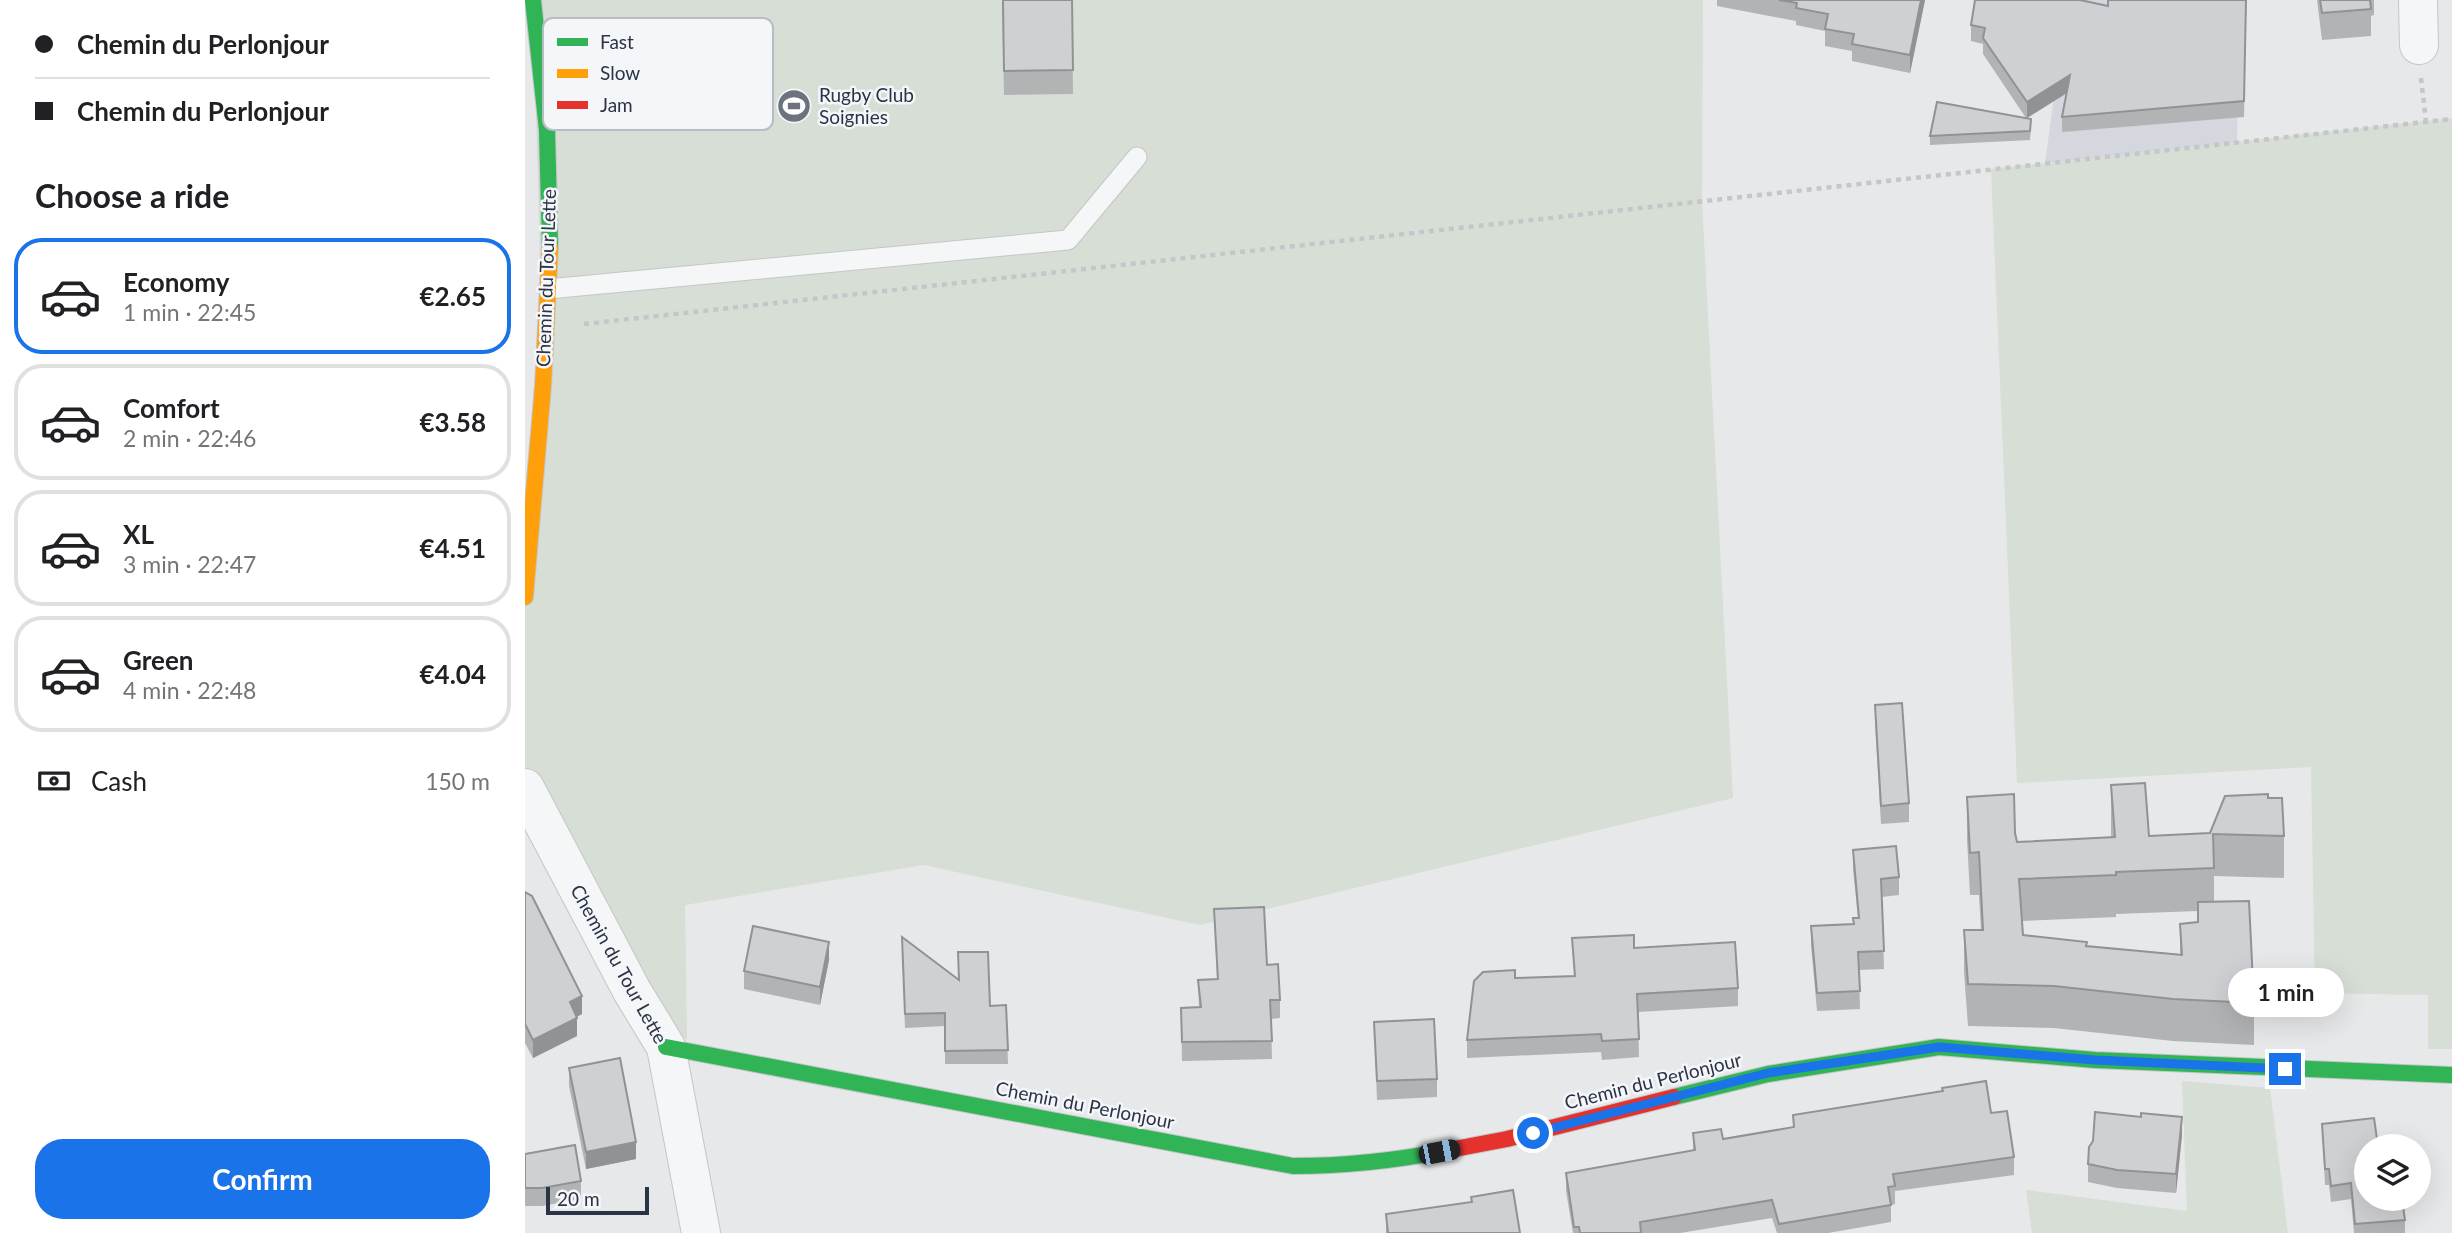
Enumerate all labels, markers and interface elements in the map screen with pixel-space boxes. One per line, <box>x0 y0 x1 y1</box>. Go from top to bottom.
legend <box>543 18 773 130</box>
text: Chemin du Perlonjour <box>77 28 329 60</box>
text: Fast <box>600 30 634 53</box>
text: Slow <box>600 61 640 84</box>
place label: Rugby Club Soignies <box>819 83 914 128</box>
sports icon: Rugby Club Soignies <box>775 87 813 125</box>
text: Jam <box>600 93 633 116</box>
text: Chemin du Perlonjour <box>77 95 329 127</box>
text: Choose a ride <box>35 176 229 215</box>
street label: Chemin du Tour Lette <box>531 189 560 367</box>
icon: car <box>39 265 102 328</box>
text: Economy <box>123 266 229 298</box>
text: €2.65 <box>420 280 486 312</box>
text: 1 min · 22:45 <box>123 298 256 326</box>
icon: car <box>39 391 102 454</box>
text: Comfort <box>123 392 220 424</box>
text: €3.58 <box>420 406 486 438</box>
text: 2 min · 22:46 <box>123 424 256 452</box>
icon: car <box>39 517 102 580</box>
text: XL <box>123 518 154 550</box>
text: €4.51 <box>420 532 486 564</box>
text: 3 min · 22:47 <box>123 550 256 578</box>
icon: car <box>39 643 102 706</box>
text: Green <box>123 644 193 676</box>
text: €4.04 <box>420 658 486 690</box>
text: 4 min · 22:48 <box>123 676 256 704</box>
icon: cash <box>35 762 73 800</box>
text: Cash <box>91 765 147 797</box>
text: 150 m <box>425 767 490 795</box>
street label: Chemin du Tour Lette <box>566 880 673 1047</box>
callout: 1 min <box>2227 968 2343 1016</box>
text: 1 min <box>2257 978 2315 1006</box>
street label: Chemin du Perlonjour <box>1562 1047 1744 1114</box>
route end <box>2269 1053 2301 1085</box>
street label: Chemin du Perlonjour <box>994 1076 1177 1133</box>
route start <box>1517 1117 1549 1149</box>
map controls <box>2354 1134 2431 1211</box>
button: layers <box>2354 1134 2431 1211</box>
car <box>1417 1138 1462 1166</box>
button: Confirm <box>35 1139 490 1219</box>
scale bar <box>546 1184 649 1216</box>
text: 20 m <box>557 1187 600 1210</box>

